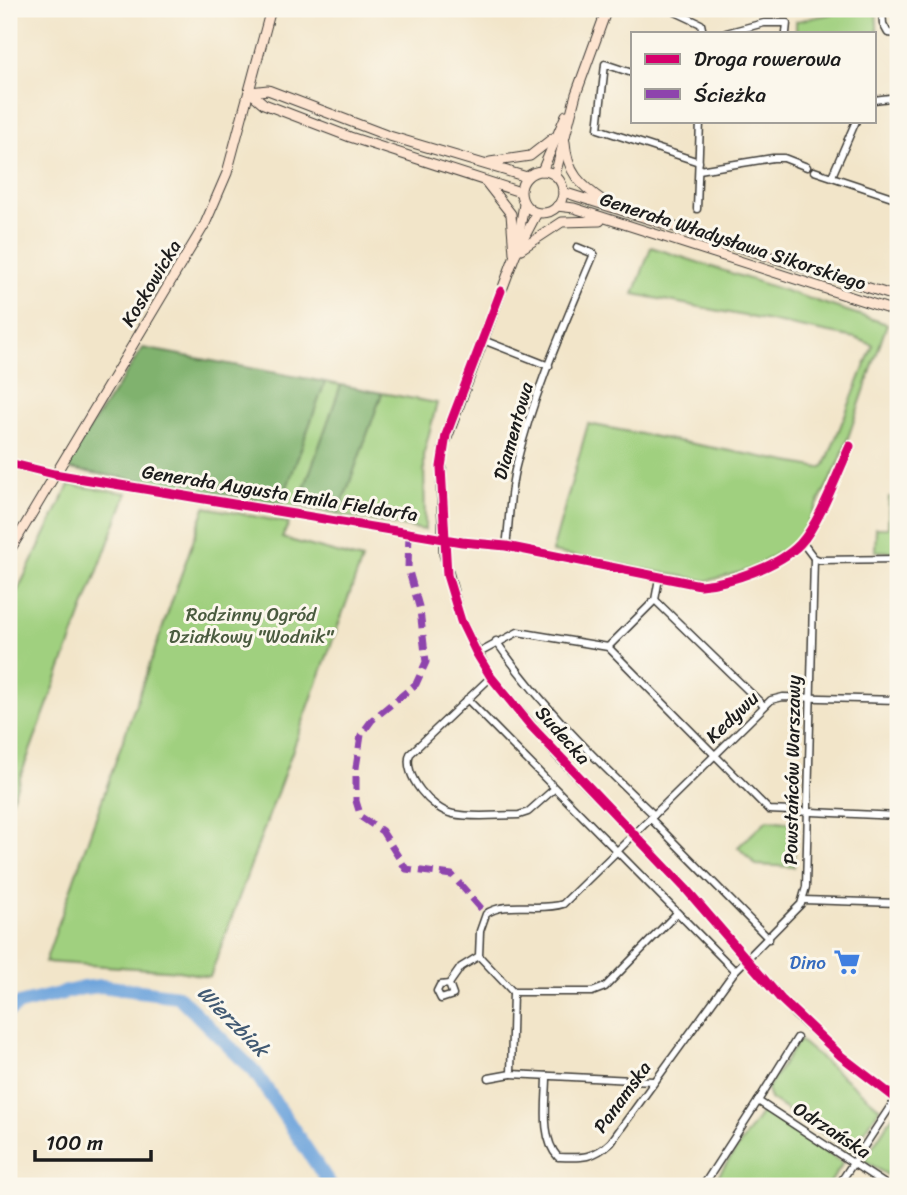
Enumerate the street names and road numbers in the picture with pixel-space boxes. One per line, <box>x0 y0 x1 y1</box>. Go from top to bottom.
street label: Generała Władysława Sikorskiego <box>596 182 870 300</box>
street label: Koskowicka <box>112 232 190 333</box>
street label: Diamentowa <box>483 378 543 484</box>
street label: Generała Augusta Emila Fieldorfa <box>140 455 421 531</box>
street label: Powstańców Warszawy <box>774 675 810 865</box>
street label: Kedywu <box>697 683 767 751</box>
street label: Sudecka <box>527 698 599 773</box>
street label: Panamska <box>584 1053 660 1140</box>
street label: Odrzańska <box>786 1092 878 1168</box>

